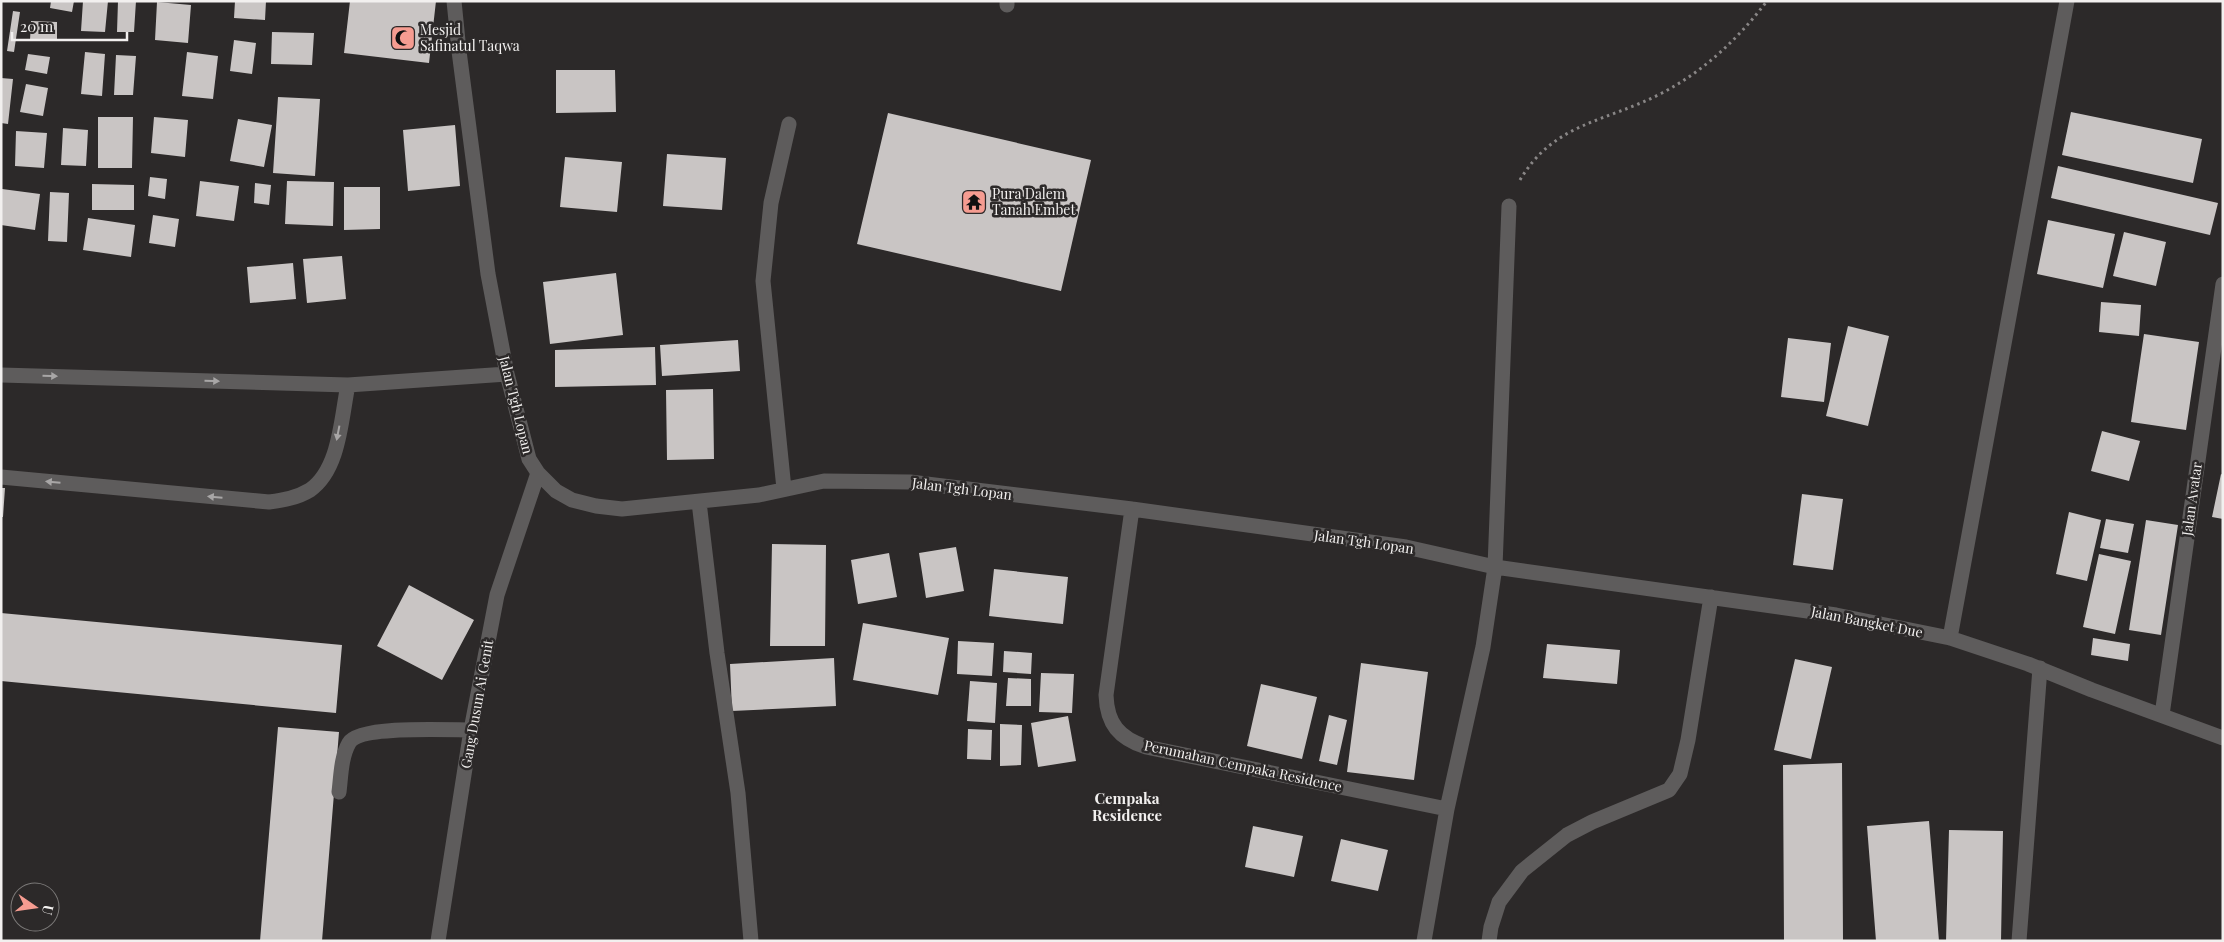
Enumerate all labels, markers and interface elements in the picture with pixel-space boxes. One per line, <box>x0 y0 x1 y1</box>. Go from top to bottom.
scale bar <box>12 10 128 42</box>
text: 20 m <box>20 16 54 36</box>
place label: Mesjid Safinatul Taqwa <box>420 20 520 55</box>
mosque icon: Mesjid Safinatul Taqwa <box>390 25 416 51</box>
place label: Pura Dalem Tanah Embet <box>992 184 1076 219</box>
temple icon: Pura Dalem Tanah Embet <box>961 189 987 215</box>
street label: Jalan Tgh Lopan <box>495 353 538 457</box>
one-way arrow <box>42 373 58 381</box>
one-way arrow <box>205 377 221 385</box>
one-way arrow <box>334 425 342 441</box>
street label: Jalan Avatar <box>2177 460 2206 538</box>
street label: Jalan Tgh Lopan <box>910 473 1014 504</box>
one-way arrow <box>45 478 61 486</box>
one-way arrow <box>207 493 223 501</box>
street label: Jalan Tgh Lopan <box>1312 525 1416 558</box>
street label: Jalan Bangket Due <box>1809 601 1925 642</box>
street label: Gang Dusun Ai Genit <box>456 637 497 770</box>
street label: Perumahan Cempaka Residence <box>1142 735 1344 796</box>
district label: Cempaka Residence <box>1092 788 1163 825</box>
north arrow <box>10 882 60 932</box>
text: U <box>38 903 58 917</box>

